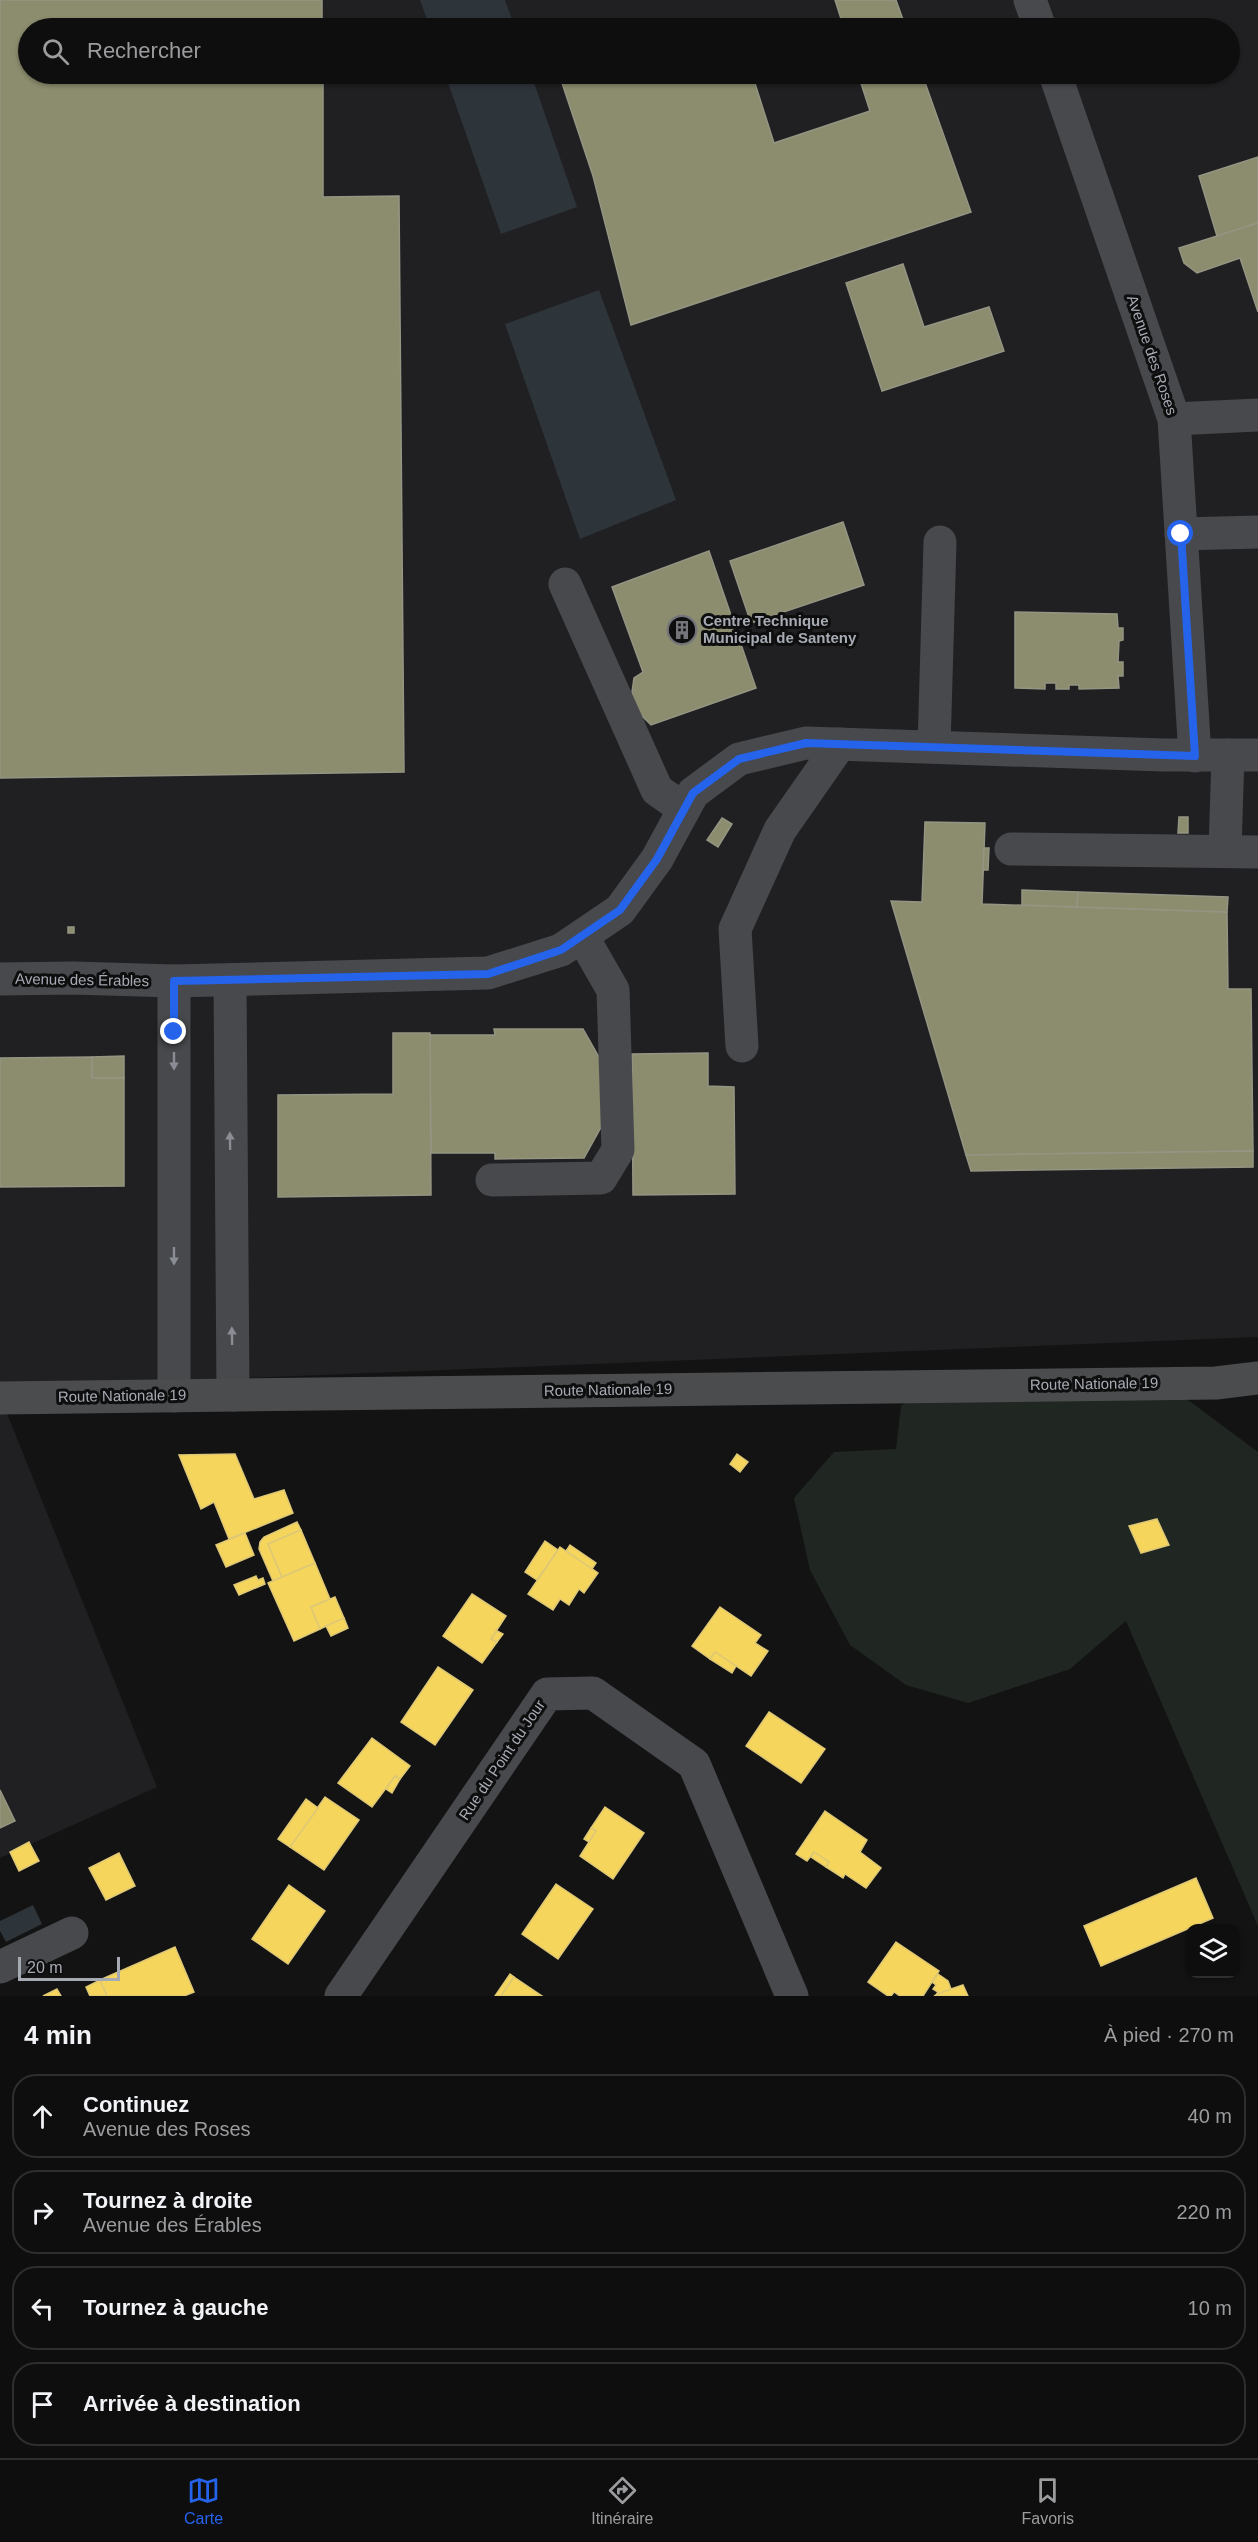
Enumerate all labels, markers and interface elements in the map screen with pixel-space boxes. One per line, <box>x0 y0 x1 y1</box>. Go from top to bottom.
search box <box>18 18 1240 84</box>
icon: search <box>39 35 72 68</box>
text: Rechercher <box>87 38 201 63</box>
street label: Avenue des Roses <box>1124 293 1181 417</box>
route start <box>1167 520 1193 546</box>
place label: Centre Technique Municipal de Santeny <box>703 612 857 646</box>
building icon: Centre Technique Municipal de Santeny <box>666 614 698 646</box>
street label: Avenue des Érables <box>15 970 149 989</box>
route end <box>160 1018 186 1044</box>
one-way arrow <box>169 1051 179 1070</box>
one-way arrow <box>225 1132 235 1151</box>
one-way arrow <box>169 1246 179 1265</box>
one-way arrow <box>227 1327 237 1346</box>
street label: Route Nationale 19 <box>1030 1374 1158 1393</box>
street label: Route Nationale 19 <box>544 1380 672 1399</box>
street label: Route Nationale 19 <box>58 1386 186 1405</box>
street label: Rue du Point du Jour <box>455 1697 548 1823</box>
map controls <box>1186 1924 1240 1978</box>
button: layers <box>1186 1924 1240 1978</box>
scale bar <box>18 1954 120 1982</box>
text: 20 m <box>27 1959 63 1976</box>
text: 4 min <box>24 2020 92 2050</box>
text: À pied · 270 m <box>1104 2024 1234 2046</box>
text: Continuez <box>83 2092 189 2117</box>
icon: ahead <box>26 2100 59 2133</box>
text: 40 m <box>1188 2105 1232 2127</box>
text: Avenue des Roses <box>83 2118 251 2140</box>
text: Tournez à droite <box>83 2188 253 2213</box>
icon: right <box>26 2196 59 2229</box>
text: 220 m <box>1176 2201 1232 2223</box>
text: Avenue des Érables <box>83 2214 262 2236</box>
icon: left <box>26 2292 59 2325</box>
text: Tournez à gauche <box>83 2295 268 2320</box>
text: 10 m <box>1188 2297 1232 2319</box>
icon: arrive <box>26 2388 59 2421</box>
text: Arrivée à destination <box>83 2391 301 2416</box>
tab: Carte <box>184 2474 223 2528</box>
tab: Itinéraire <box>591 2474 653 2528</box>
tab: Favoris <box>1021 2474 1074 2528</box>

